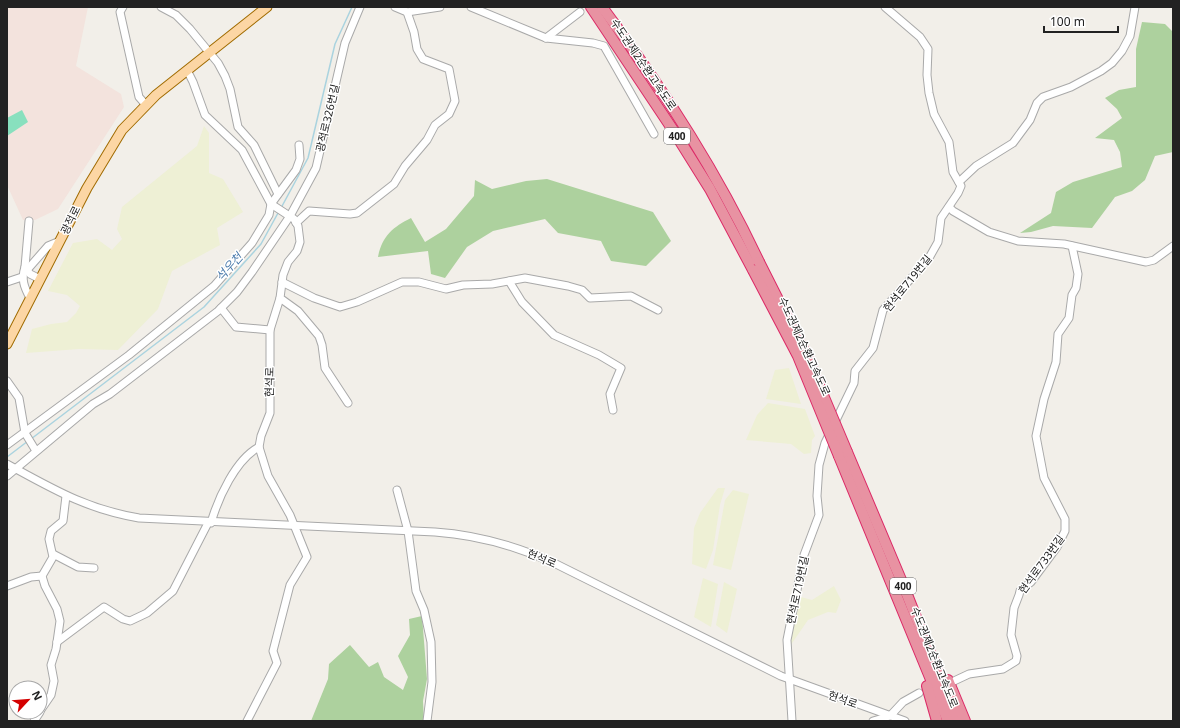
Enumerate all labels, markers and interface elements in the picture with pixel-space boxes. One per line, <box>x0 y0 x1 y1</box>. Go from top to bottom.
scale bar <box>1044 8 1118 34</box>
text: 100 m <box>1050 13 1085 30</box>
street label: 수도권제2순환고속도로 <box>608 15 680 113</box>
street label: 광적로326번길 <box>312 82 342 154</box>
road number: 400 <box>664 128 690 144</box>
street label: 광적로 <box>57 203 83 237</box>
water label: 석우천 <box>212 248 248 285</box>
street label: 현석로719번길 <box>879 251 935 315</box>
street label: 수도권제2순환고속도로 <box>775 294 835 398</box>
street label: 현석로 <box>261 367 277 397</box>
street label: 현석로733번길 <box>1015 531 1067 597</box>
street label: 현석로 <box>525 545 559 571</box>
street label: 현석로719번길 <box>782 554 812 626</box>
road number: 400 <box>890 578 916 594</box>
street label: 수도권제2순환고속도로 <box>908 604 962 710</box>
north arrow <box>8 680 48 720</box>
street label: 현석로 <box>826 687 860 711</box>
text: N <box>29 688 46 703</box>

